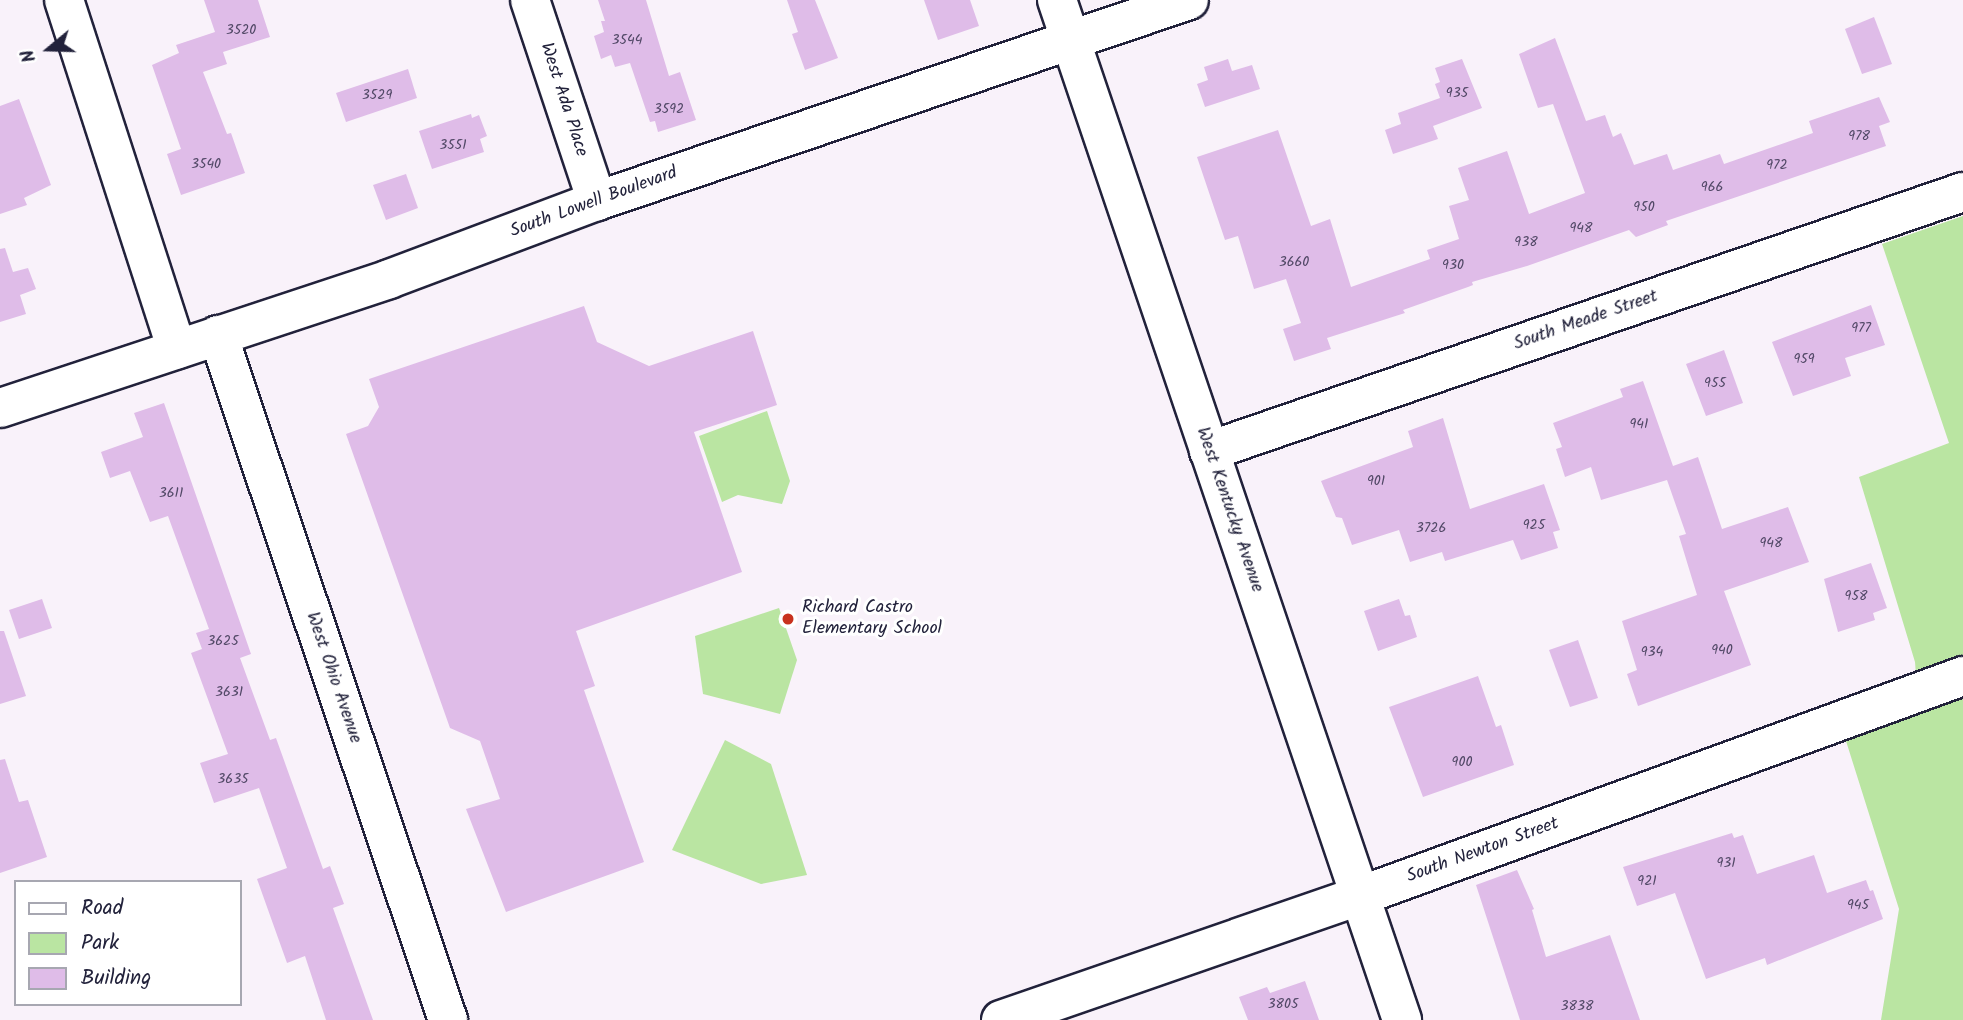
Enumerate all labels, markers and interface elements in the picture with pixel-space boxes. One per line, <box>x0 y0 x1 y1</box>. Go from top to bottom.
north arrow <box>14 14 84 84</box>
house number: 3520 <box>226 22 256 38</box>
house number: 3544 <box>612 32 642 48</box>
street label: West Ada Place <box>534 40 592 160</box>
text: N <box>13 45 45 66</box>
house number: 935 <box>1446 85 1468 101</box>
house number: 3529 <box>362 87 392 103</box>
house number: 3592 <box>654 101 684 117</box>
house number: 978 <box>1848 128 1870 144</box>
house number: 3551 <box>439 137 467 153</box>
house number: 3540 <box>191 156 221 172</box>
house number: 972 <box>1766 157 1788 173</box>
street label: South Lowell Boulevard <box>508 163 680 243</box>
house number: 966 <box>1701 179 1723 195</box>
house number: 950 <box>1633 199 1655 215</box>
house number: 948 <box>1570 220 1592 236</box>
house number: 938 <box>1514 234 1538 250</box>
house number: 3660 <box>1279 254 1309 270</box>
house number: 930 <box>1442 257 1464 273</box>
street label: South Meade Street <box>1511 286 1661 356</box>
house number: 977 <box>1851 320 1871 336</box>
house number: 959 <box>1793 351 1815 367</box>
house number: 955 <box>1704 375 1726 391</box>
house number: 941 <box>1630 416 1648 432</box>
street label: West Kentucky Avenue <box>1191 425 1267 595</box>
house number: 901 <box>1367 473 1385 489</box>
house number: 3611 <box>159 485 183 501</box>
house number: 925 <box>1523 517 1545 533</box>
house number: 3726 <box>1416 520 1446 536</box>
house number: 948 <box>1760 535 1782 551</box>
house number: 958 <box>1845 588 1867 604</box>
place label: Richard Castro Elementary School <box>802 598 942 640</box>
street label: West Ohio Avenue <box>300 610 366 746</box>
marker: Richard Castro Elementary School <box>780 611 796 627</box>
house number: 3625 <box>207 633 239 649</box>
house number: 940 <box>1711 642 1733 658</box>
house number: 934 <box>1641 644 1663 660</box>
house number: 3631 <box>215 684 243 700</box>
house number: 900 <box>1452 754 1472 770</box>
house number: 3635 <box>217 771 249 787</box>
street label: South Newton Street <box>1404 813 1562 889</box>
house number: 931 <box>1716 855 1736 871</box>
house number: 921 <box>1637 873 1657 889</box>
legend <box>14 880 242 1006</box>
text: Road <box>81 892 123 925</box>
house number: 945 <box>1847 897 1869 913</box>
text: Park <box>81 927 119 960</box>
text: Building <box>81 962 151 995</box>
house number: 3805 <box>1268 996 1298 1012</box>
house number: 3838 <box>1561 998 1593 1014</box>

